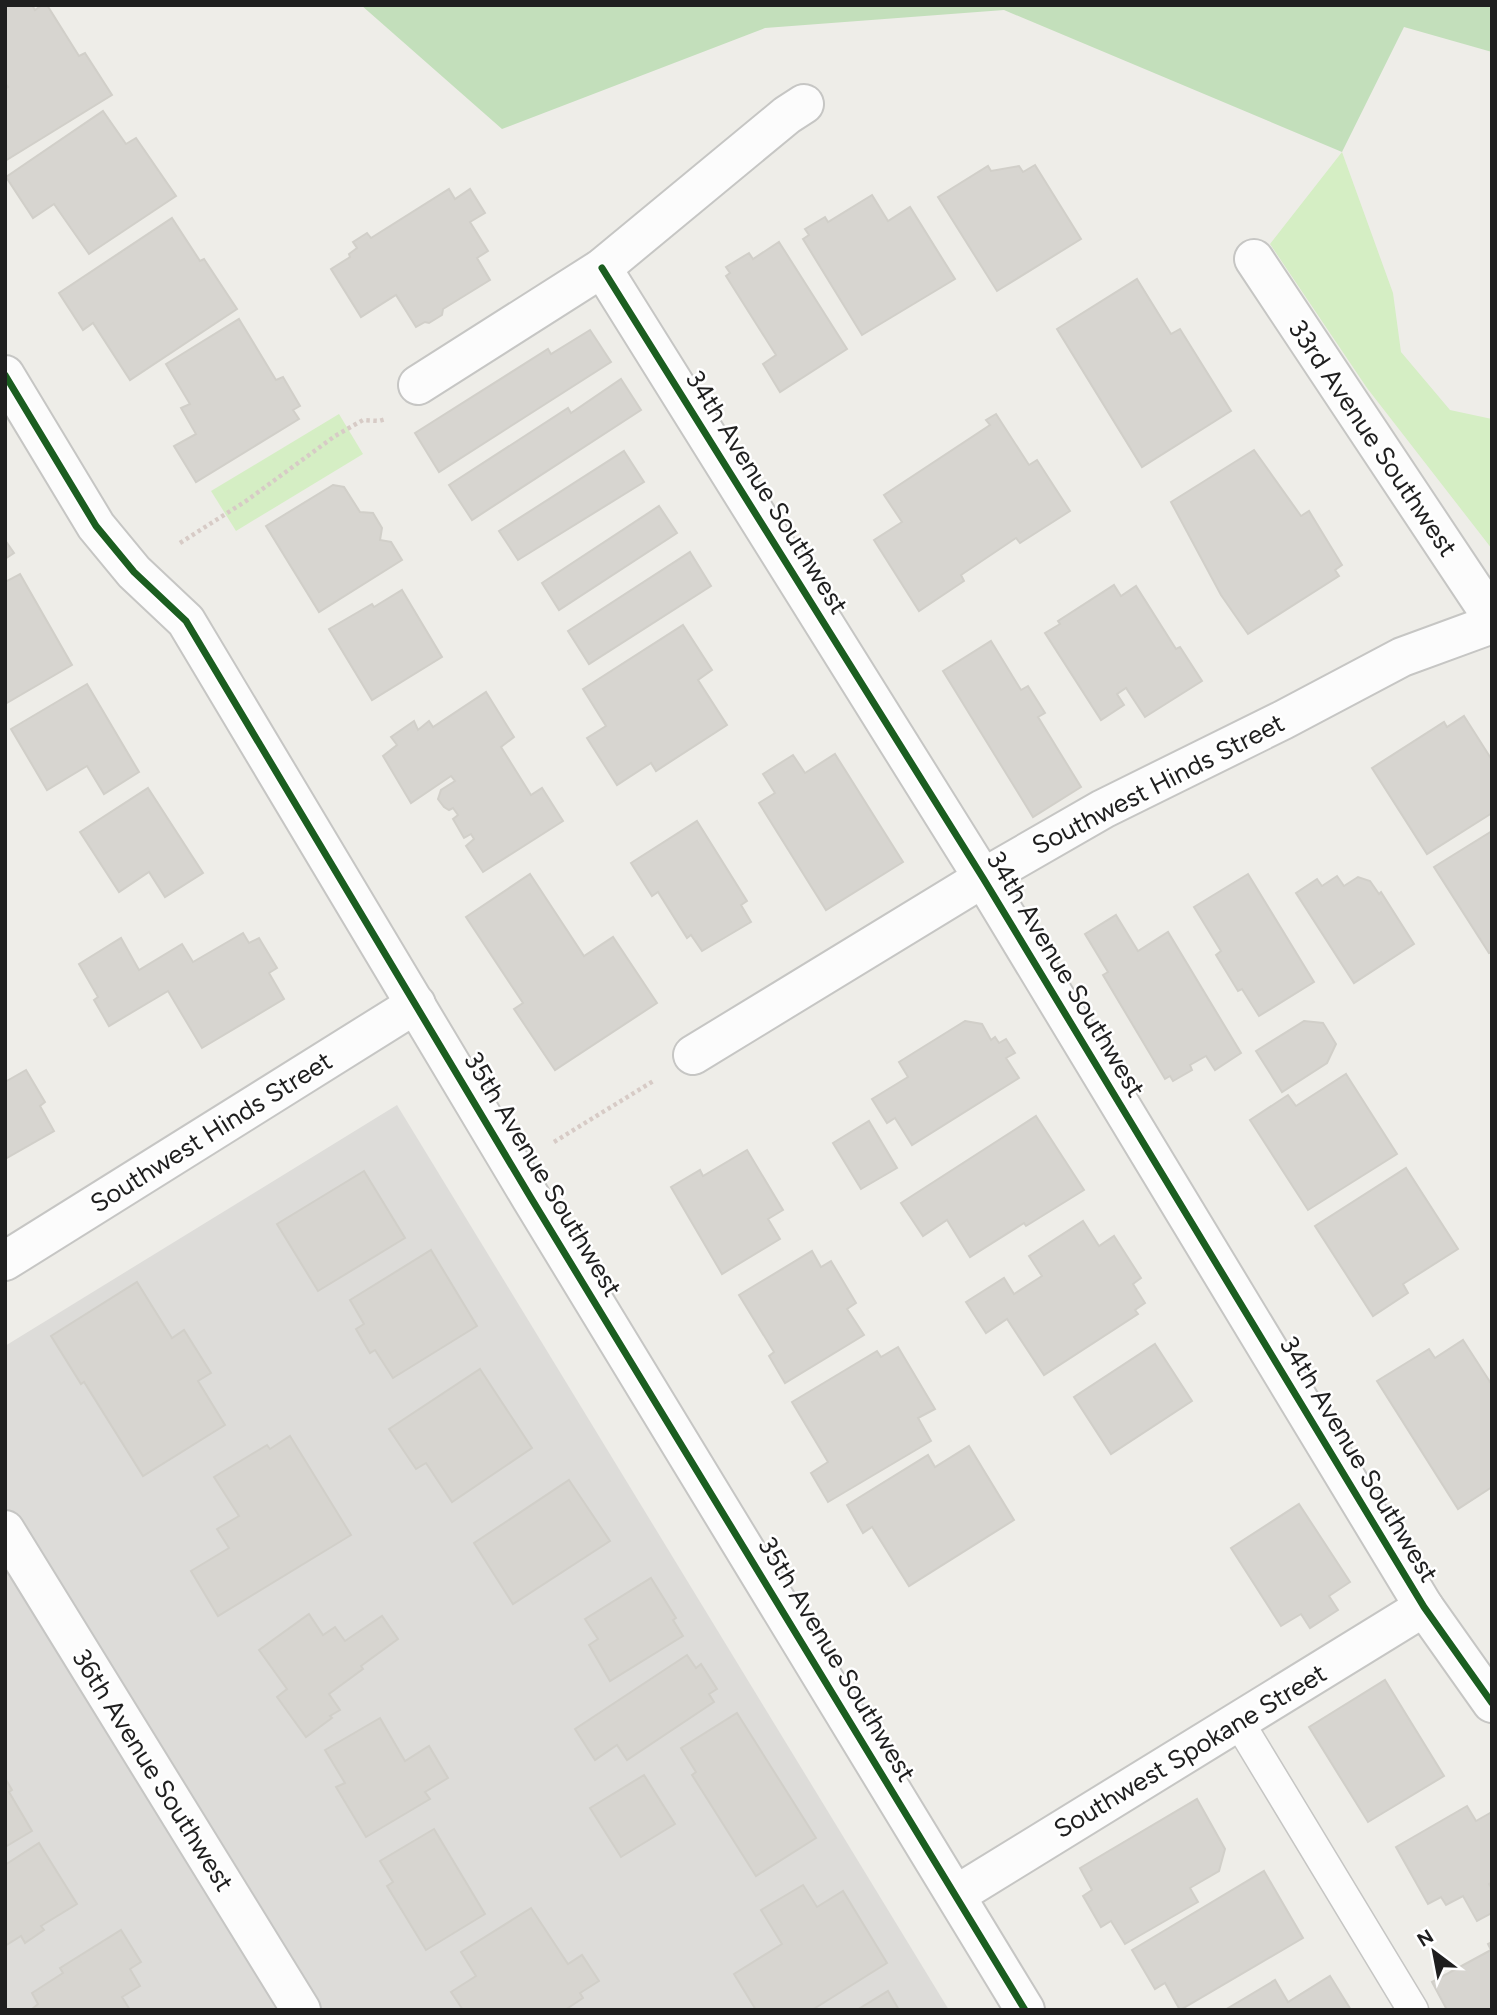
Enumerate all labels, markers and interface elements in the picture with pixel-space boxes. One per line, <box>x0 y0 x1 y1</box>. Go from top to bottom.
street label: 33rd Avenue Southwest <box>1282 313 1464 563</box>
street label: 34th Avenue Southwest <box>679 364 855 620</box>
street label: Southwest Hinds Street <box>1026 706 1290 862</box>
street label: 34th Avenue Southwest <box>980 845 1152 1103</box>
street label: Southwest Hinds Street <box>84 1044 338 1219</box>
street label: 35th Avenue Southwest <box>457 1046 629 1302</box>
street label: 34th Avenue Southwest <box>1273 1330 1445 1588</box>
street label: 35th Avenue Southwest <box>751 1531 923 1787</box>
street label: 36th Avenue Southwest <box>65 1643 241 1897</box>
street label: Southwest Spokane Street <box>1048 1657 1332 1845</box>
north arrow <box>1399 1917 1469 1987</box>
text: N <box>1413 1924 1438 1952</box>

